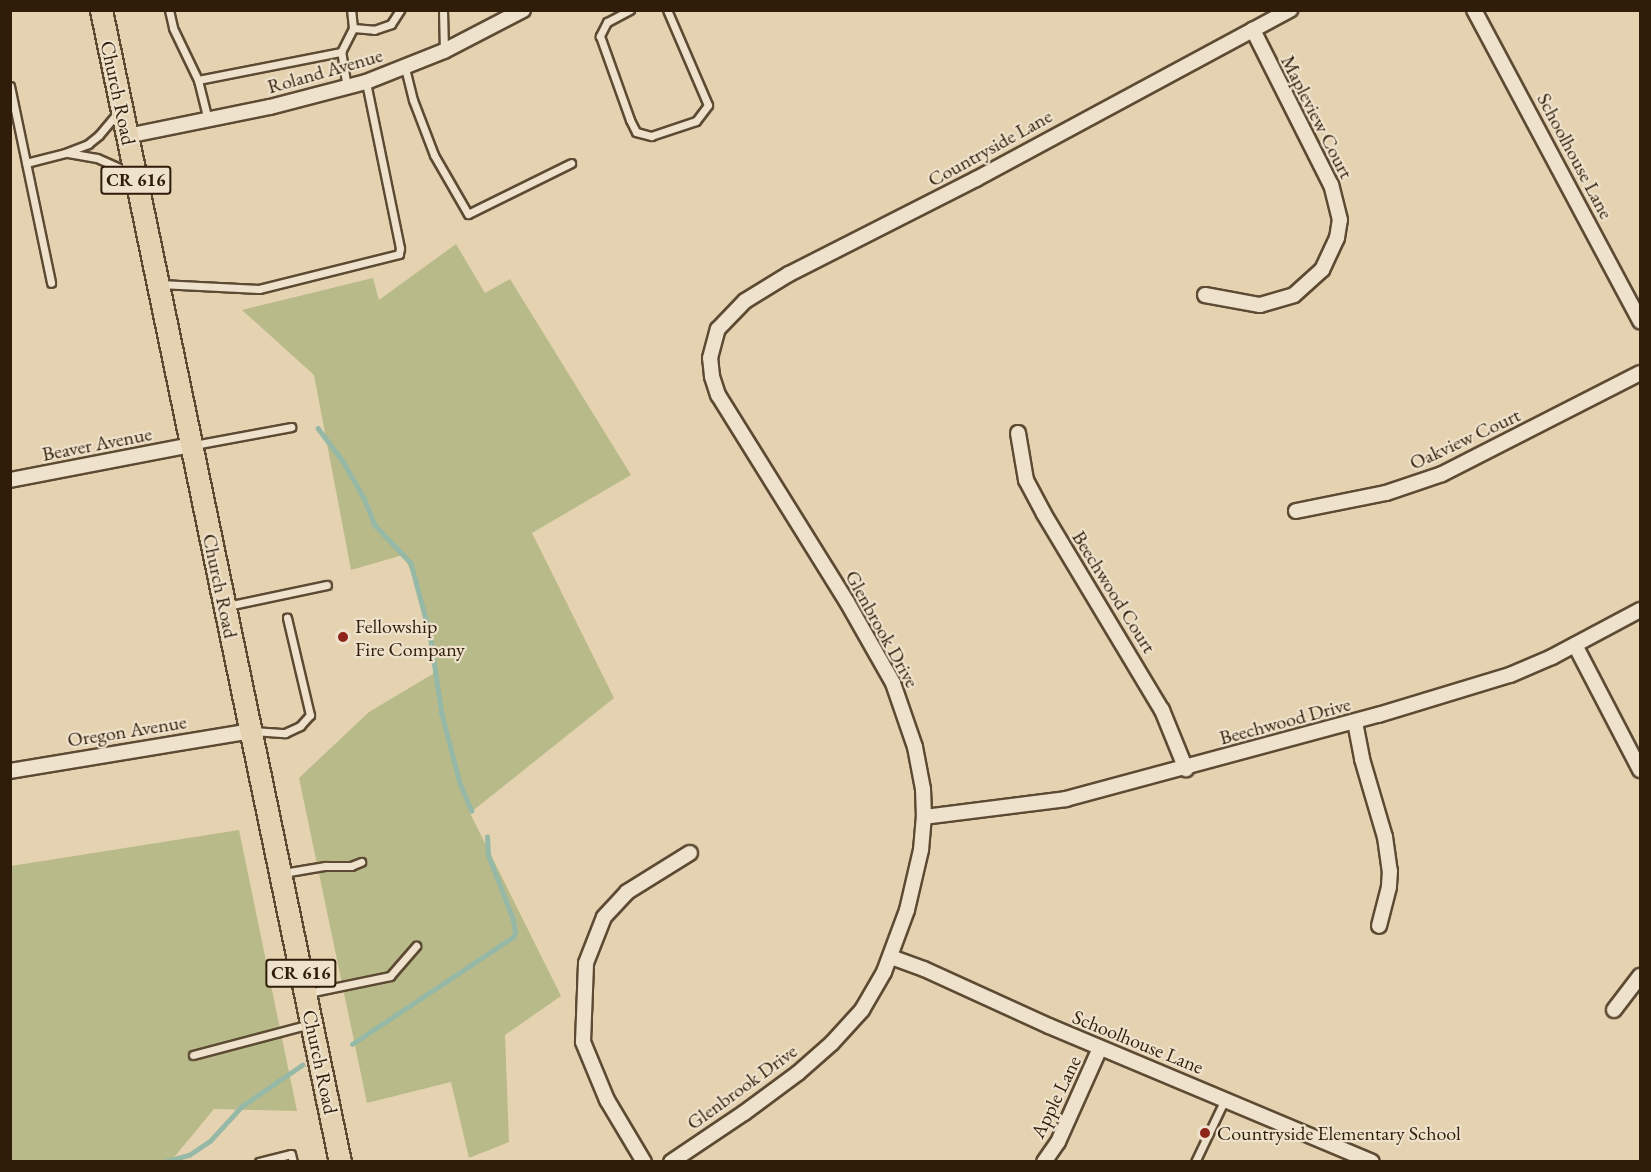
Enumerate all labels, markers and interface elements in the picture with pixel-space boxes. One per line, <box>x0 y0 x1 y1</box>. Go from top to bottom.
street label: Church Road <box>95 39 141 147</box>
street label: Roland Avenue <box>265 43 385 99</box>
street label: Mapleview Court <box>1276 51 1358 183</box>
street label: Schoolhouse Lane <box>1532 89 1618 223</box>
street label: Countryside Lane <box>924 104 1056 192</box>
road number: CR 616 <box>100 165 172 195</box>
street label: Oakview Court <box>1406 403 1524 475</box>
street label: Beaver Avenue <box>40 422 154 466</box>
street label: Beechwood Court <box>1067 526 1161 658</box>
street label: Church Road <box>197 532 243 640</box>
street label: Glenbrook Drive <box>840 566 924 692</box>
place label: Fellowship Fire Company <box>355 614 465 661</box>
marker: Fellowship Fire Company <box>336 630 350 644</box>
street label: Beechwood Drive <box>1217 692 1353 750</box>
street label: Oregon Avenue <box>66 710 188 752</box>
road number: CR 616 <box>265 958 337 988</box>
street label: Schoolhouse Lane <box>1069 1005 1207 1079</box>
street label: Church Road <box>297 1008 343 1116</box>
street label: Glenbrook Drive <box>682 1039 802 1135</box>
street label: Apple Lane <box>1026 1052 1086 1142</box>
place label: Countryside Elementary School <box>1217 1121 1461 1145</box>
marker: Countryside Elementary School <box>1198 1126 1212 1140</box>

